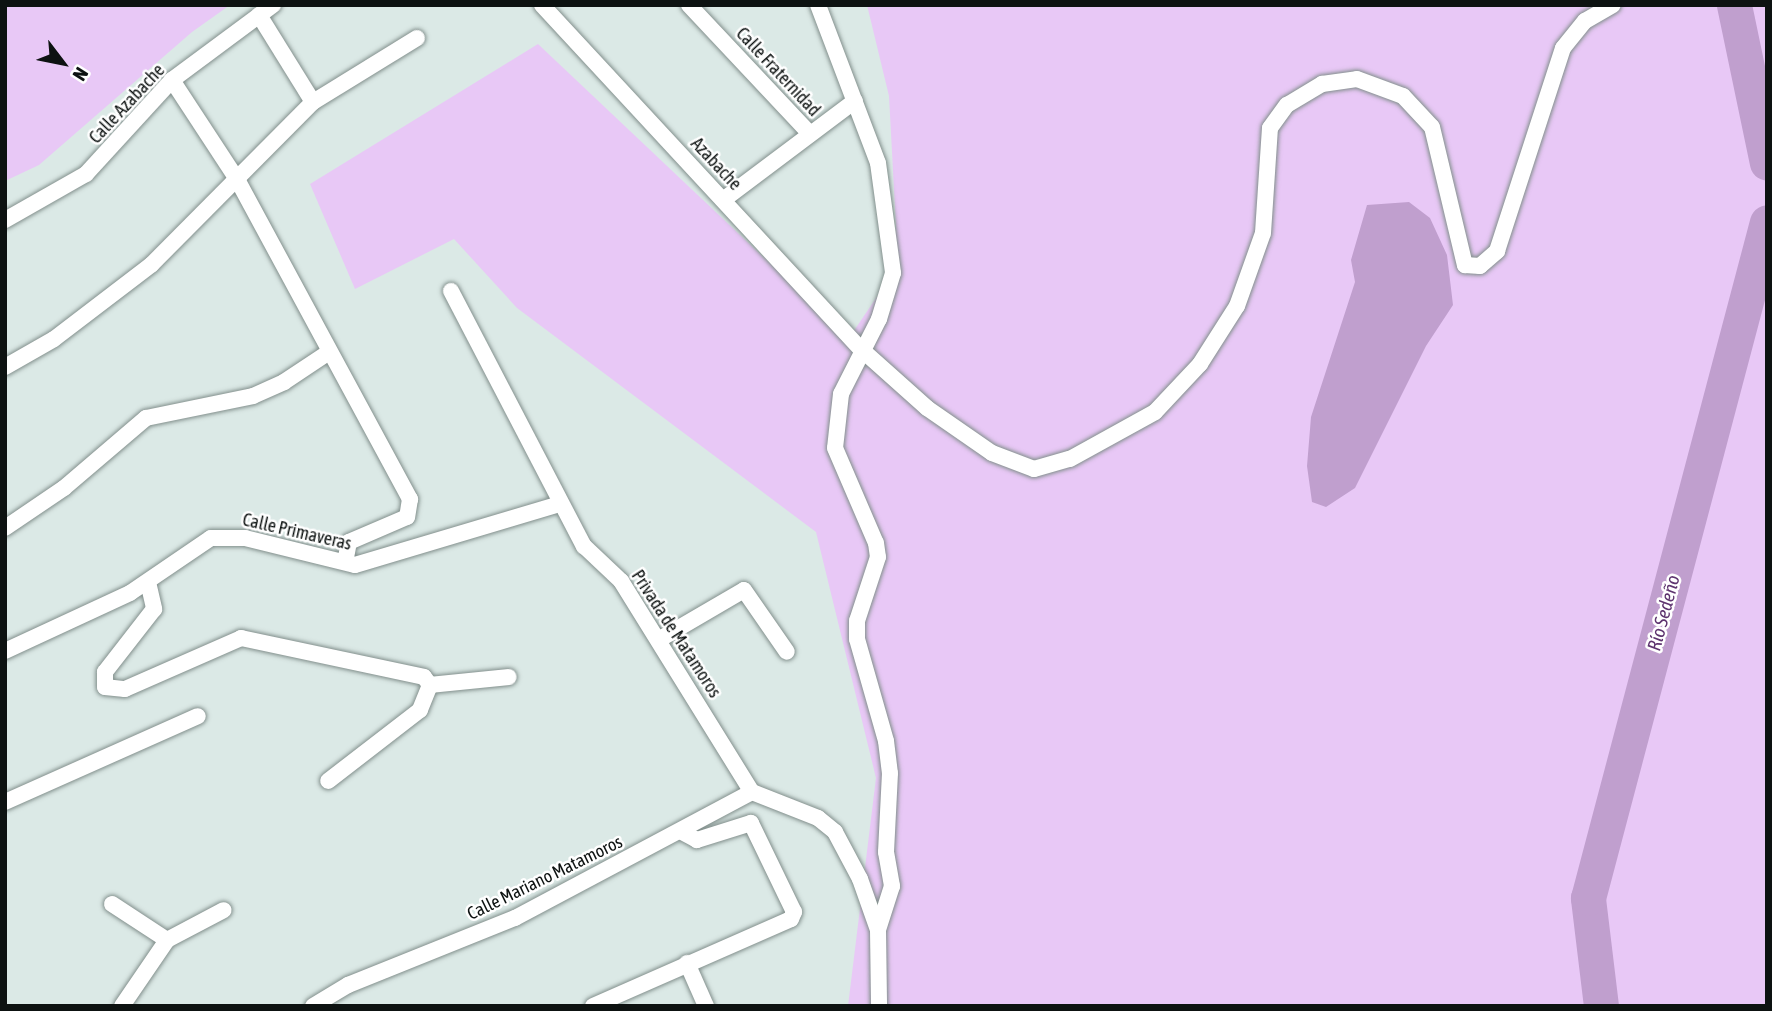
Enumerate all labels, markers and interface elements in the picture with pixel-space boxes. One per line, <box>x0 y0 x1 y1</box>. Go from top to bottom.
street label: Calle Fraternidad <box>731 23 825 121</box>
north arrow <box>28 28 98 98</box>
street label: Calle Azabache <box>85 60 169 148</box>
text: N <box>69 64 93 85</box>
street label: Azabache <box>686 133 746 195</box>
street label: Calle Primaveras <box>240 509 354 555</box>
street label: Privada de Matamoros <box>627 566 725 702</box>
water label: Río Sedeño <box>1643 573 1685 653</box>
street label: Calle Mariano Matamoros <box>464 831 626 925</box>

